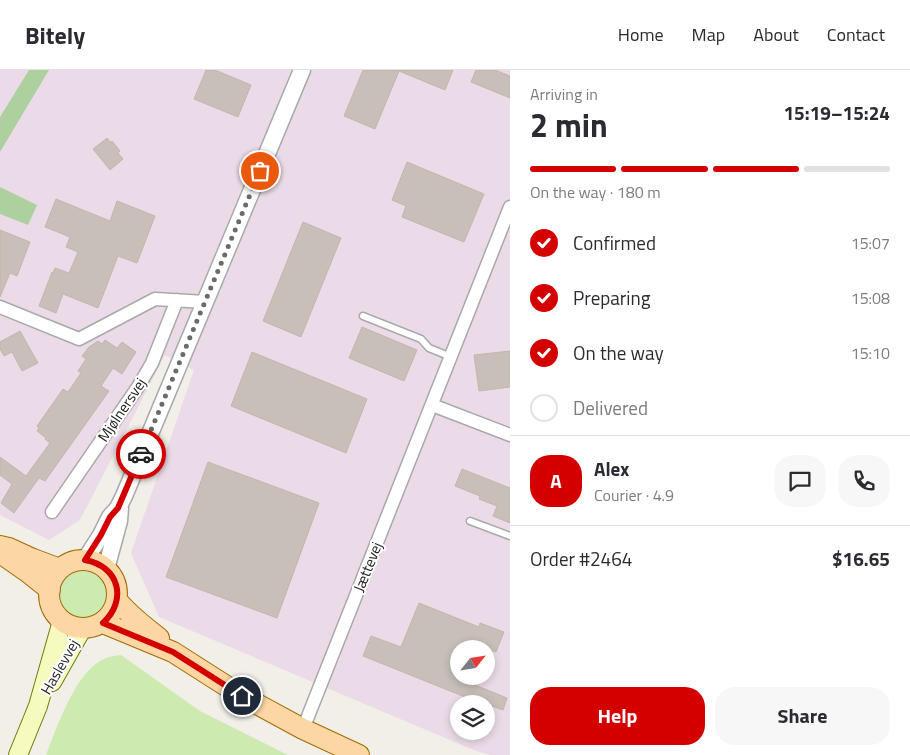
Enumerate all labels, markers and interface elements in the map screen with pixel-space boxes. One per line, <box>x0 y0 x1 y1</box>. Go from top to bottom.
text: Bitely <box>25 17 85 53</box>
text: Home <box>618 21 664 48</box>
text: Map <box>692 21 725 48</box>
text: About <box>753 21 799 48</box>
text: Contact <box>827 21 885 48</box>
text: Arriving in <box>530 82 598 106</box>
text: 15:19–15:24 <box>783 98 890 127</box>
text: 2 min <box>530 101 608 149</box>
pin <box>239 150 281 192</box>
icon: bag <box>246 157 274 185</box>
text: On the way · 180 m <box>530 180 661 204</box>
text: Confirmed <box>573 228 656 257</box>
icon: check <box>530 229 558 257</box>
text: 15:07 <box>851 231 890 255</box>
text: Preparing <box>573 283 650 312</box>
icon: check <box>530 284 558 312</box>
text: 15:08 <box>851 286 890 310</box>
text: On the way <box>573 338 664 367</box>
icon: check <box>530 339 558 367</box>
text: 15:10 <box>851 341 890 365</box>
street label: Mjølnersvej <box>92 373 152 446</box>
text: Delivered <box>573 393 648 422</box>
courier <box>116 429 166 479</box>
icon: car <box>127 440 155 468</box>
text: Alex <box>594 454 629 483</box>
button: chat <box>774 455 826 507</box>
button: phone <box>838 455 890 507</box>
text: A <box>550 466 562 495</box>
text: Courier · 4.9 <box>594 483 674 507</box>
street label: Jættevej <box>347 538 388 595</box>
text: Order #2464 <box>530 544 632 573</box>
text: $16.65 <box>832 544 890 573</box>
street label: Haslevvej <box>34 635 85 699</box>
north arrow <box>450 640 495 685</box>
map controls <box>450 640 495 740</box>
pin <box>221 675 263 717</box>
icon: home <box>228 682 256 710</box>
button: Help <box>530 687 705 745</box>
button: Share <box>715 687 890 745</box>
button: layers <box>450 695 495 740</box>

